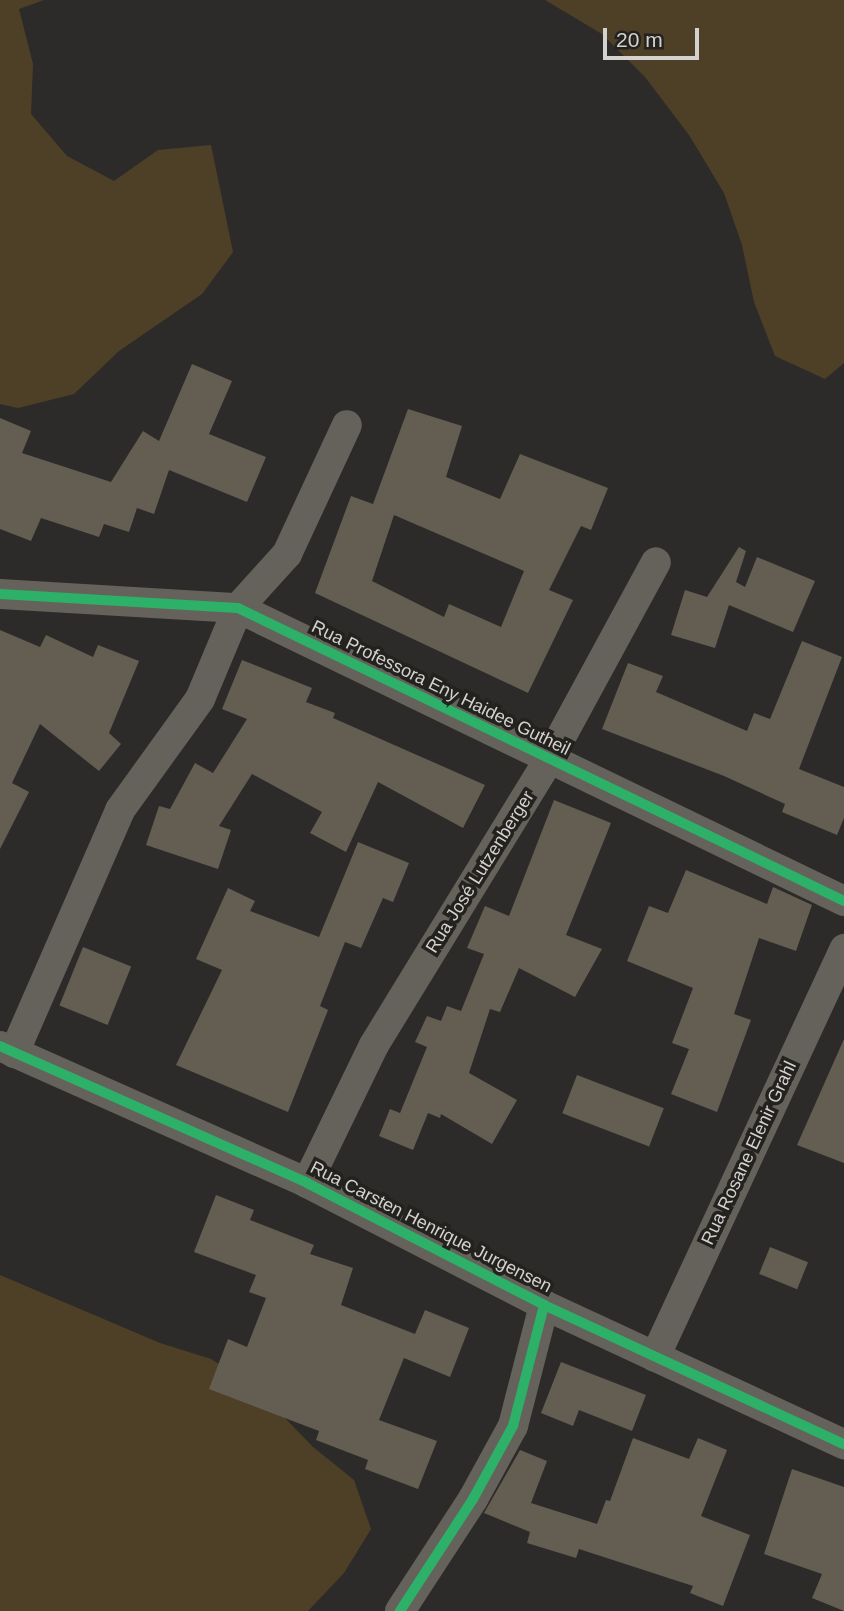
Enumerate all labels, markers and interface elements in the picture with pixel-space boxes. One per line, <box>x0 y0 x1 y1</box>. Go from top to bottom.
scale bar <box>606 14 702 58</box>
text: 20 m <box>616 28 663 51</box>
street label: Rua Professora Eny Haidee Gutheil <box>308 616 574 760</box>
street label: Rua José Lutzenberger <box>421 787 539 957</box>
street label: Rua Rosane Elenir Grahl <box>697 1058 801 1248</box>
street label: Rua Carsten Henrique Jurgensen <box>307 1157 555 1297</box>

